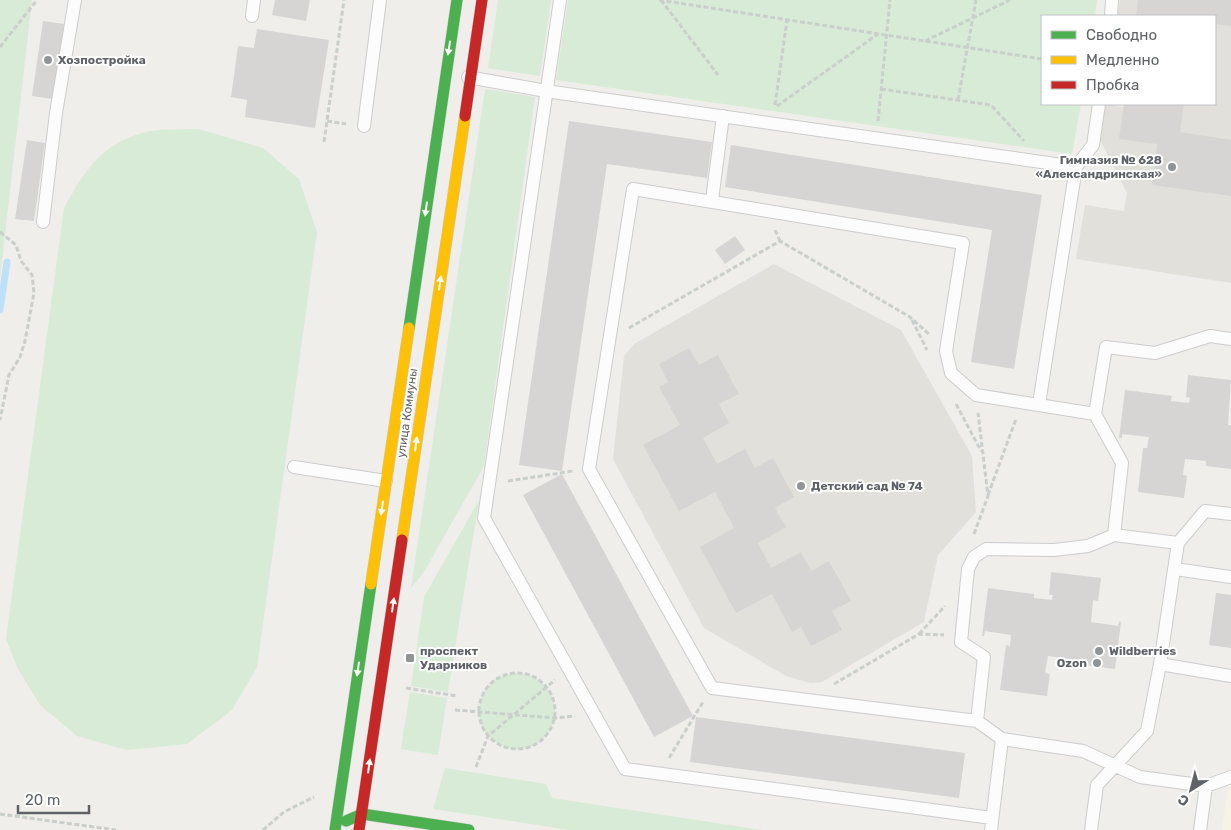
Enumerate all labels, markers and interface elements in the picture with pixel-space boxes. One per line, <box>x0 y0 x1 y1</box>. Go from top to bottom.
legend <box>1041 15 1216 105</box>
text: Свободно <box>1086 26 1157 44</box>
one-way arrow <box>445 41 453 57</box>
text: Медленно <box>1086 51 1159 69</box>
place label: Хозпостройка <box>58 53 146 67</box>
marker: Хозпостройка <box>42 54 54 66</box>
text: Пробка <box>1086 76 1139 94</box>
place label: Гимназия № 628 «Александринская» <box>1036 153 1163 181</box>
marker: Гимназия № 628 «Александринская» <box>1166 161 1178 173</box>
one-way arrow <box>421 201 429 217</box>
one-way arrow <box>436 275 444 291</box>
street label: улица Коммуны <box>394 367 420 459</box>
one-way arrow <box>413 436 421 452</box>
place label: Детский сад № 74 <box>811 479 923 493</box>
marker: Детский сад № 74 <box>795 480 807 492</box>
one-way arrow <box>378 501 386 517</box>
one-way arrow <box>389 596 397 612</box>
place label: проспект Ударников <box>420 644 487 672</box>
place label: Wildberries <box>1109 644 1177 658</box>
marker: Wildberries <box>1093 645 1105 657</box>
marker: проспект Ударников <box>404 652 416 664</box>
place label: Ozon <box>1057 656 1087 670</box>
marker: Ozon <box>1091 657 1103 669</box>
one-way arrow <box>354 661 362 677</box>
one-way arrow <box>365 757 373 773</box>
north arrow <box>1166 765 1216 815</box>
scale bar <box>18 782 89 814</box>
text: С <box>1175 790 1193 810</box>
text: 20 m <box>25 791 60 809</box>

